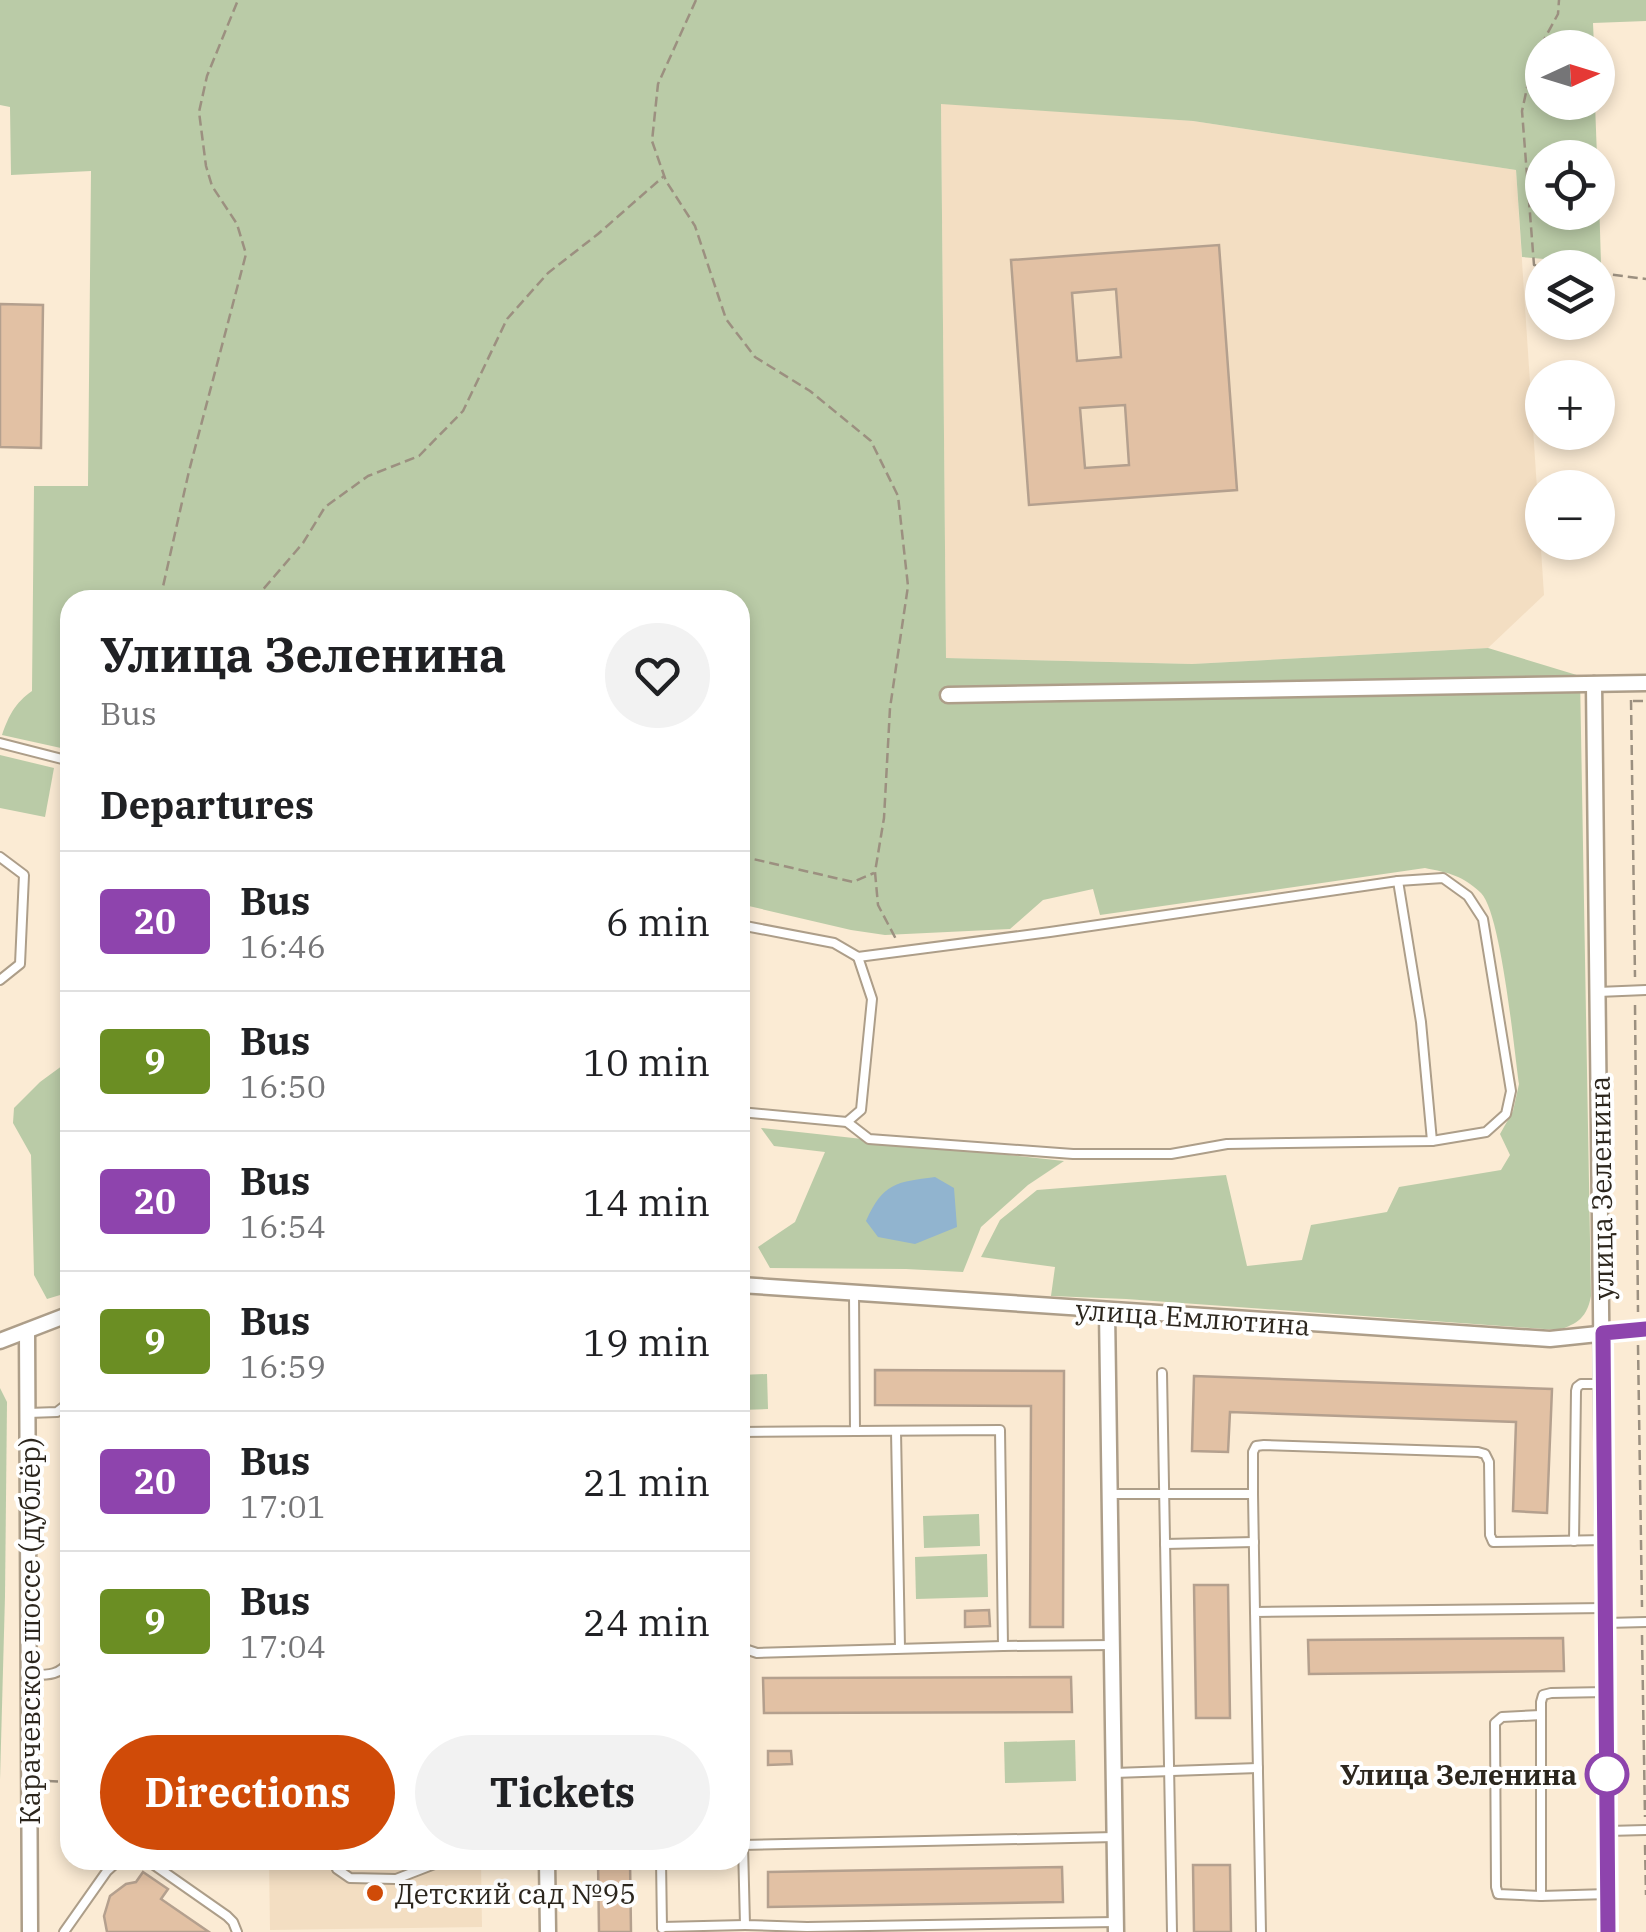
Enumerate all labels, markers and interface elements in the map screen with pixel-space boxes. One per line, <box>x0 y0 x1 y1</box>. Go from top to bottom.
north arrow <box>1525 30 1615 120</box>
map controls <box>1525 30 1615 560</box>
button: locate <box>1525 140 1615 230</box>
button: layers <box>1525 250 1615 340</box>
button: + <box>1525 360 1615 450</box>
button: − <box>1525 470 1615 560</box>
text: Улица Зеленина <box>100 623 506 685</box>
button: heart <box>605 623 710 728</box>
text: Bus <box>100 692 157 734</box>
text: Departures <box>100 780 314 829</box>
text: Bus <box>240 876 310 925</box>
text: 6 min <box>606 897 710 946</box>
text: 20 <box>134 898 176 944</box>
text: 16:46 <box>240 925 326 967</box>
text: Bus <box>240 1016 310 1065</box>
text: 10 min <box>583 1037 710 1086</box>
text: 9 <box>144 1038 166 1084</box>
text: 16:50 <box>240 1065 326 1107</box>
street label: улица Зеленина <box>1581 1076 1621 1300</box>
text: Bus <box>240 1156 310 1205</box>
text: 14 min <box>583 1177 710 1226</box>
text: 20 <box>134 1178 176 1224</box>
text: 16:54 <box>240 1205 326 1247</box>
street label: улица Емлютина <box>1074 1290 1312 1344</box>
text: Bus <box>240 1296 310 1345</box>
text: 19 min <box>583 1317 710 1366</box>
text: 9 <box>144 1318 166 1364</box>
text: 16:59 <box>240 1345 326 1387</box>
text: Bus <box>240 1436 310 1485</box>
street label: Карачевское шоссе (дублёр) <box>11 1437 48 1825</box>
text: 21 min <box>583 1457 710 1506</box>
text: 20 <box>134 1458 176 1504</box>
text: 17:01 <box>240 1485 326 1527</box>
text: Bus <box>240 1576 310 1625</box>
text: 24 min <box>583 1597 710 1646</box>
text: 9 <box>144 1598 166 1644</box>
text: 17:04 <box>240 1625 326 1667</box>
button: Directions <box>100 1735 395 1850</box>
button: Tickets <box>415 1735 710 1850</box>
marker: Улица Зеленина <box>1586 1753 1628 1795</box>
place label: Улица Зеленина <box>1340 1756 1577 1793</box>
place label: Детский сад №95 <box>395 1875 636 1912</box>
marker: Детский сад №95 <box>364 1882 386 1904</box>

